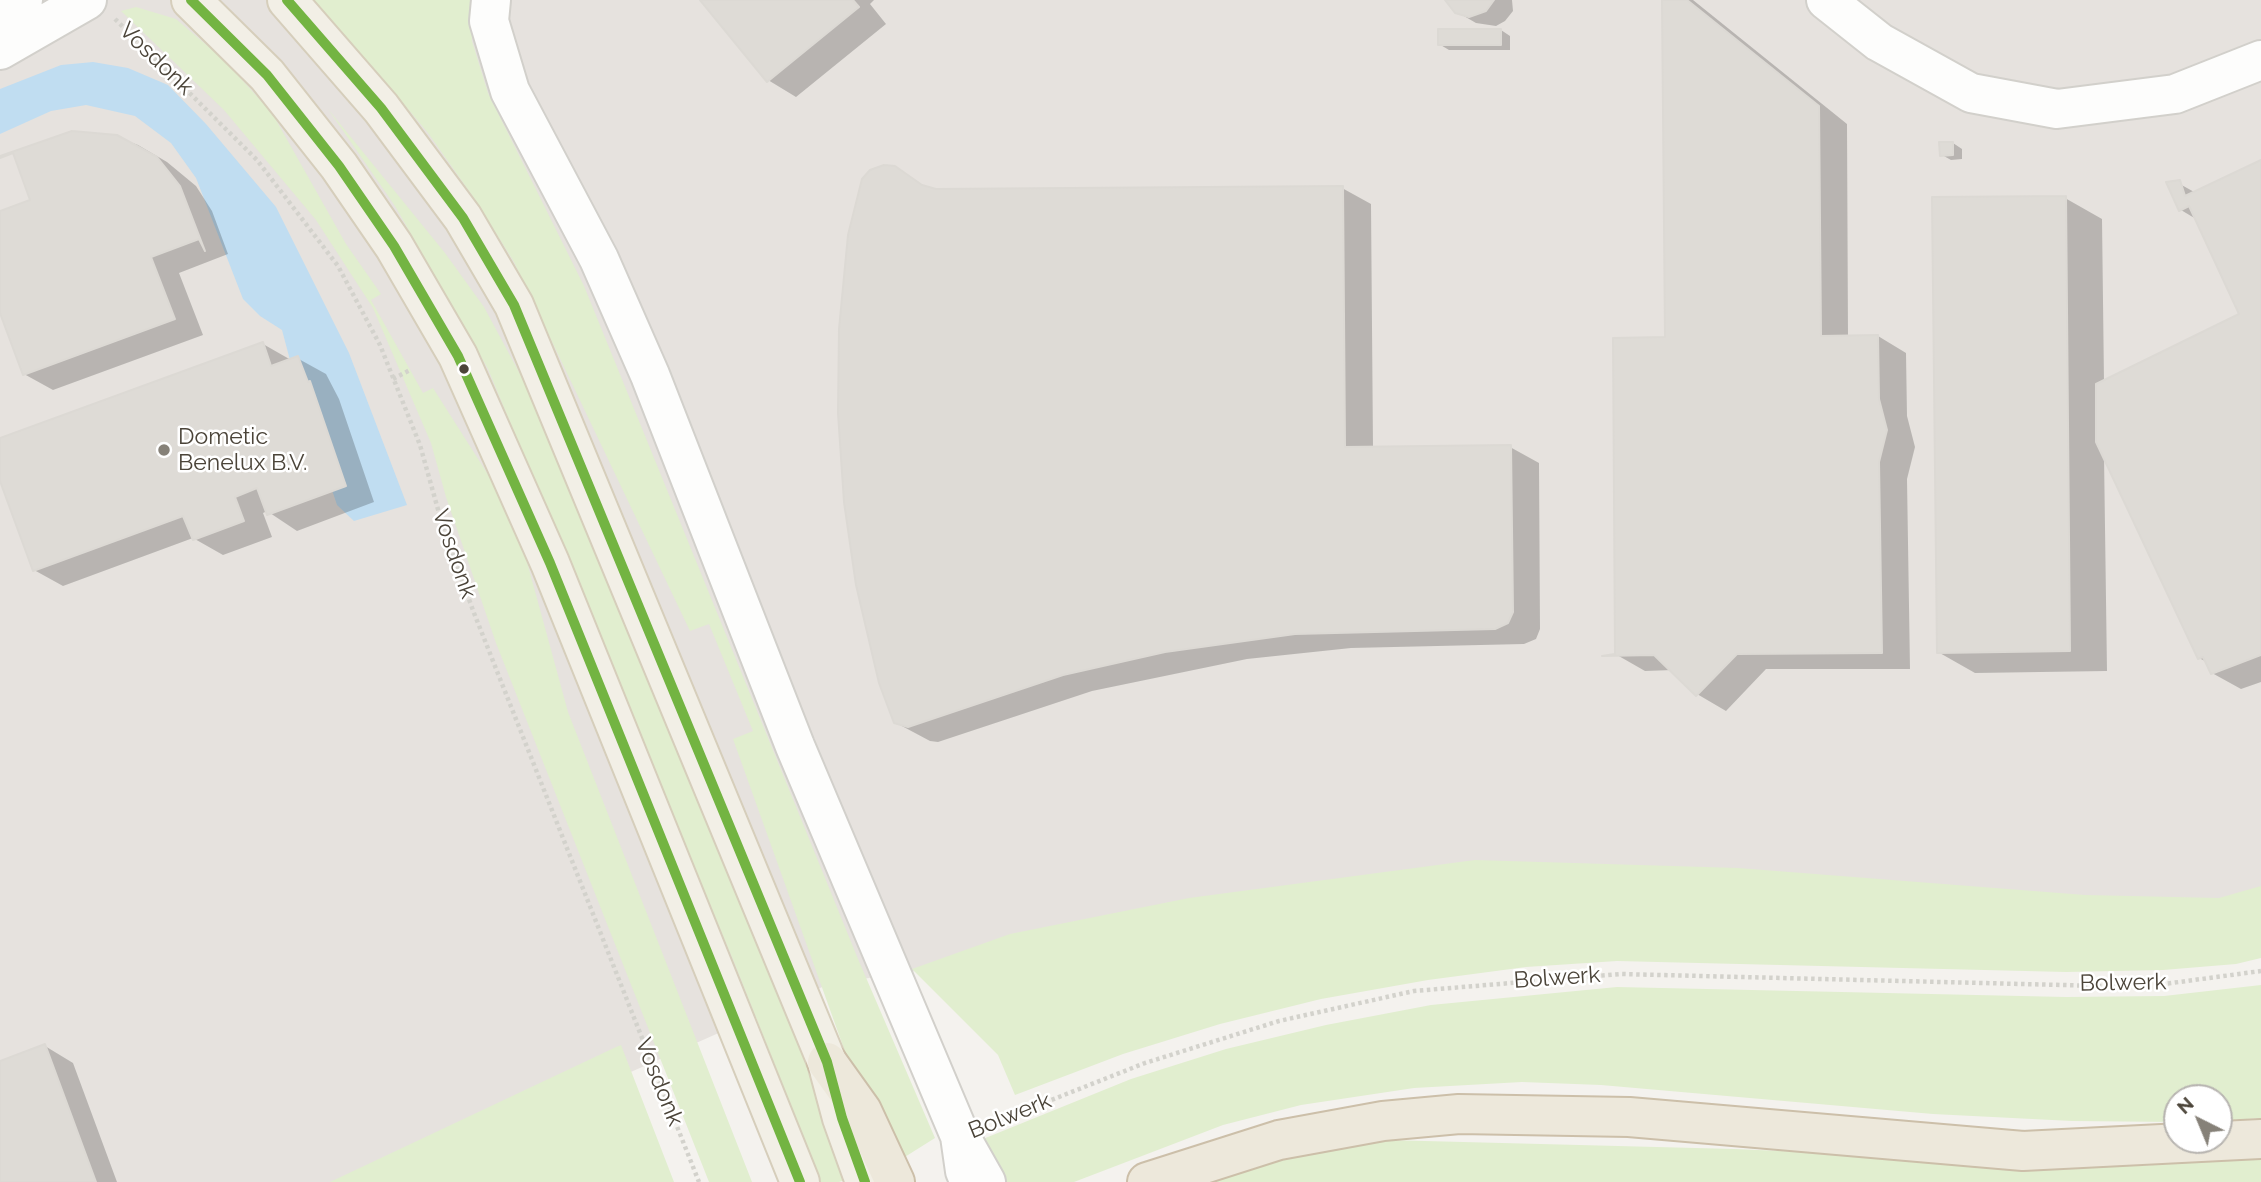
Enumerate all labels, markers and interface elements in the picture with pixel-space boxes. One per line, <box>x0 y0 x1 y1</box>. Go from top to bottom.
street label: Vosdonk <box>113 17 199 101</box>
unlabelled marker <box>457 362 471 376</box>
place label: Dometic Benelux B.V. <box>178 423 307 477</box>
marker: Dometic Benelux B.V. <box>156 442 172 458</box>
street label: Vosdonk <box>426 506 482 602</box>
street label: Bolwerk <box>1513 961 1601 995</box>
street label: Bolwerk <box>2079 968 2167 998</box>
street label: Vosdonk <box>629 1034 689 1130</box>
north arrow <box>2163 1084 2233 1154</box>
street label: Bolwerk <box>965 1087 1055 1145</box>
text: N <box>2172 1092 2198 1118</box>

